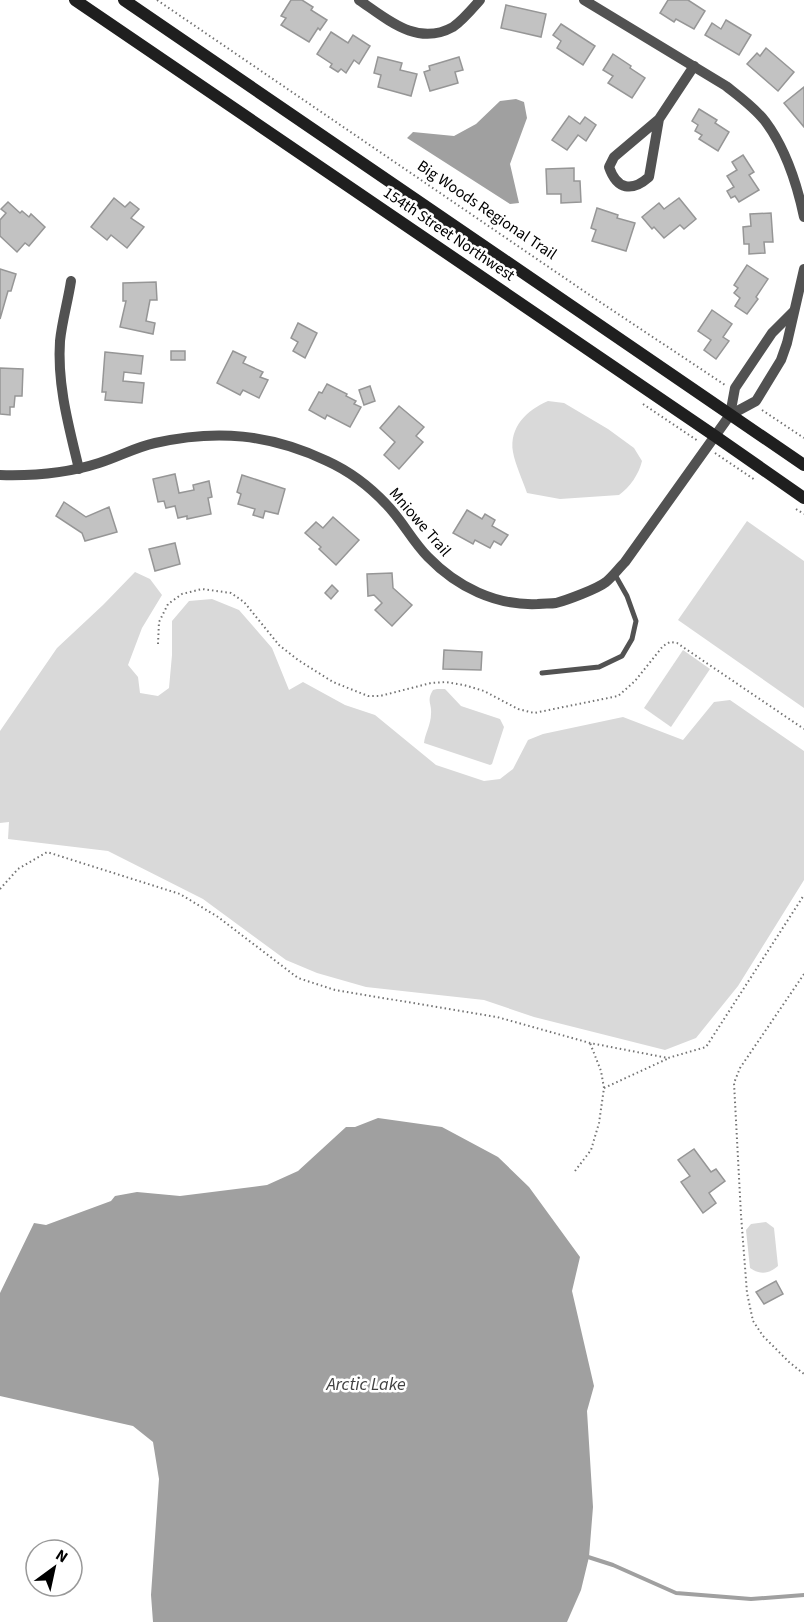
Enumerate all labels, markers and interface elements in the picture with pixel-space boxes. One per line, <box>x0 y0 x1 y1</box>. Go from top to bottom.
street label: Big Woods Regional Trail <box>413 155 561 265</box>
street label: 154th Street Northwest <box>379 182 520 287</box>
street label: Mniowe Trail <box>384 483 456 561</box>
water label: Arctic Lake <box>325 1372 406 1397</box>
north arrow <box>24 1538 84 1598</box>
text: N <box>51 1544 72 1568</box>

